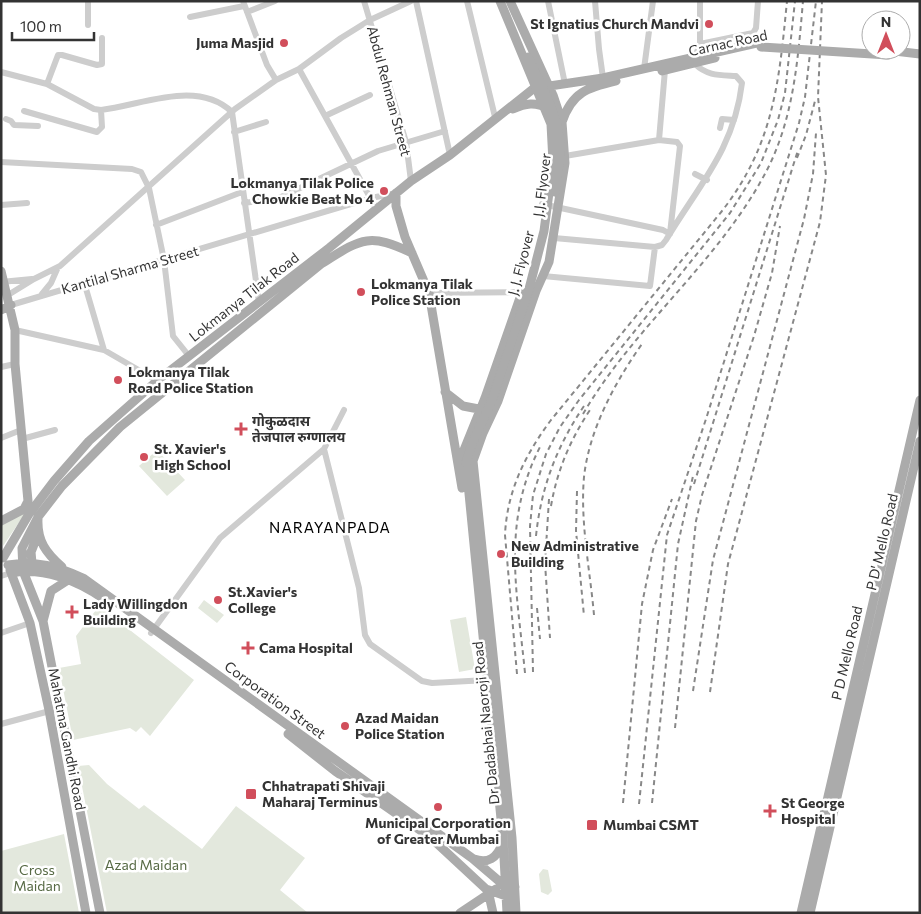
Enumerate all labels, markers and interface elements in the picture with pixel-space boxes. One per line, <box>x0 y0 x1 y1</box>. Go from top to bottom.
scale bar <box>12 10 95 42</box>
north arrow <box>861 10 911 60</box>
text: N <box>881 13 891 30</box>
place label: St Ignatius Church Mandvi <box>530 15 699 32</box>
text: 100 m <box>20 17 62 35</box>
marker: St Ignatius Church Mandvi <box>703 18 715 30</box>
street label: Abdul Rehman Street <box>364 24 415 158</box>
street label: Carnac Road <box>687 26 769 59</box>
place label: Juma Masjid <box>196 34 274 51</box>
marker: Juma Masjid <box>278 37 290 49</box>
street label: J.J. Flyover <box>529 152 554 218</box>
place label: Lokmanya Tilak Police Chowkie Beat No 4 <box>230 174 374 207</box>
marker: Lokmanya Tilak Police Chowkie Beat No 4 <box>378 185 390 197</box>
street label: J. J. Flyover <box>504 228 537 297</box>
street label: Kantilal Sharma Street <box>59 242 201 297</box>
street label: Lokmanya Tilak Road <box>185 248 302 345</box>
place label: Lokmanya Tilak Police Station <box>371 275 473 308</box>
marker: Lokmanya Tilak Police Station <box>355 286 367 298</box>
place label: Lokmanya Tilak Road Police Station <box>128 363 253 396</box>
marker: Lokmanya Tilak Road Police Station <box>112 374 124 386</box>
place label: गोकुळदास तेजपाल रुग्णालय <box>252 412 346 445</box>
marker: गोकुळदास तेजपाल रुग्णालय <box>234 422 248 436</box>
place label: St. Xavier's High School <box>154 440 231 473</box>
marker: St. Xavier's High School <box>138 451 150 463</box>
street label: P D' Mello Road <box>862 492 901 592</box>
district label: NARAYANPADA <box>269 518 391 536</box>
place label: New Administrative Building <box>511 537 639 570</box>
marker: New Administrative Building <box>495 548 507 560</box>
place label: St.Xavier's College <box>228 583 298 616</box>
marker: St.Xavier's College <box>212 594 224 606</box>
place label: Lady Willingdon Building <box>83 595 188 628</box>
street label: P D Mello Road <box>827 604 866 702</box>
marker: Lady Willingdon Building <box>65 605 79 619</box>
place label: Cama Hospital <box>259 639 353 656</box>
marker: Cama Hospital <box>241 641 255 655</box>
street label: Dr Dadabhai Naoroji Road <box>468 641 503 806</box>
street label: Corporation Street <box>221 657 329 742</box>
street label: Mahatma Gandhi Road <box>45 666 90 811</box>
place label: Azad Maidan Police Station <box>355 709 445 742</box>
marker: Azad Maidan Police Station <box>339 720 351 732</box>
place label: Chhatrapati Shivaji Maharaj Terminus <box>262 777 385 810</box>
marker: Chhatrapati Shivaji Maharaj Terminus <box>244 787 258 801</box>
place label: St George Hospital <box>781 794 845 827</box>
marker: Municipal Corporation of Greater Mumbai <box>432 801 444 813</box>
marker: St George Hospital <box>763 804 777 818</box>
place label: Municipal Corporation of Greater Mumbai <box>365 814 511 847</box>
place label: Mumbai CSMT <box>603 816 699 833</box>
marker: Mumbai CSMT <box>585 818 599 832</box>
park label: Azad Maidan <box>105 856 187 873</box>
park label: Cross Maidan <box>13 861 61 894</box>

